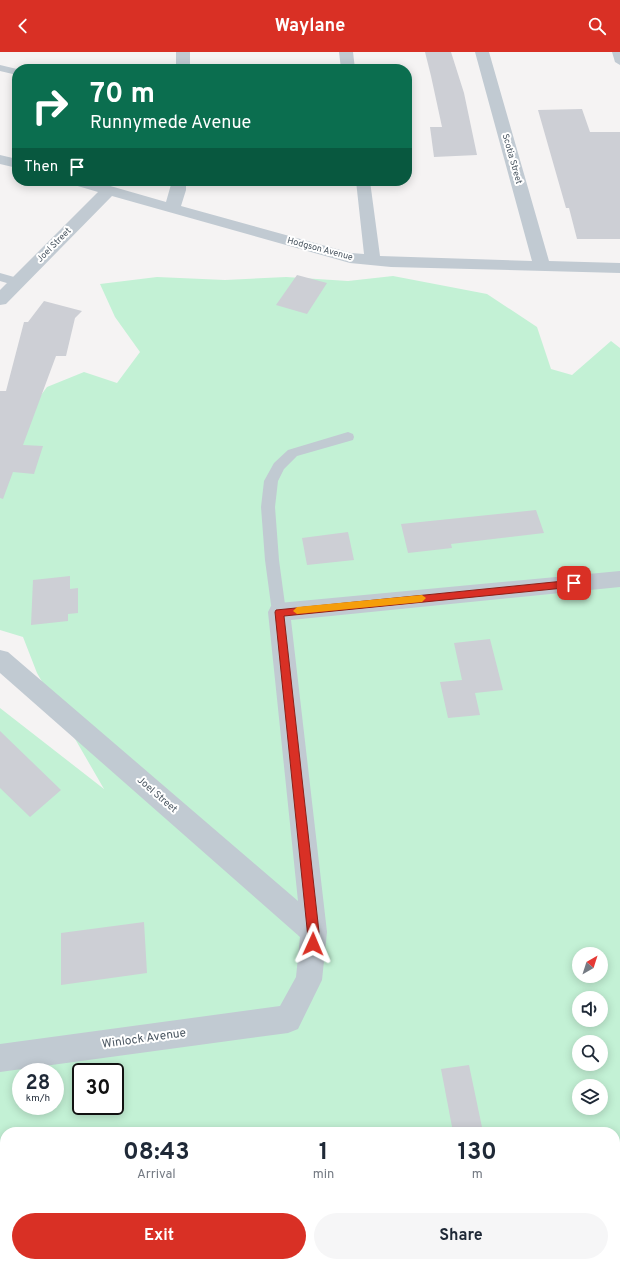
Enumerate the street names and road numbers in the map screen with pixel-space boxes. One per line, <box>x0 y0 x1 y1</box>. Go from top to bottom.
street label: Scotia Street <box>500 133 524 185</box>
street label: Joel Street <box>34 225 74 265</box>
street label: Hodgson Avenue <box>286 235 354 263</box>
street label: Joel Street <box>134 774 180 816</box>
street label: Winlock Avenue <box>101 1025 187 1053</box>

